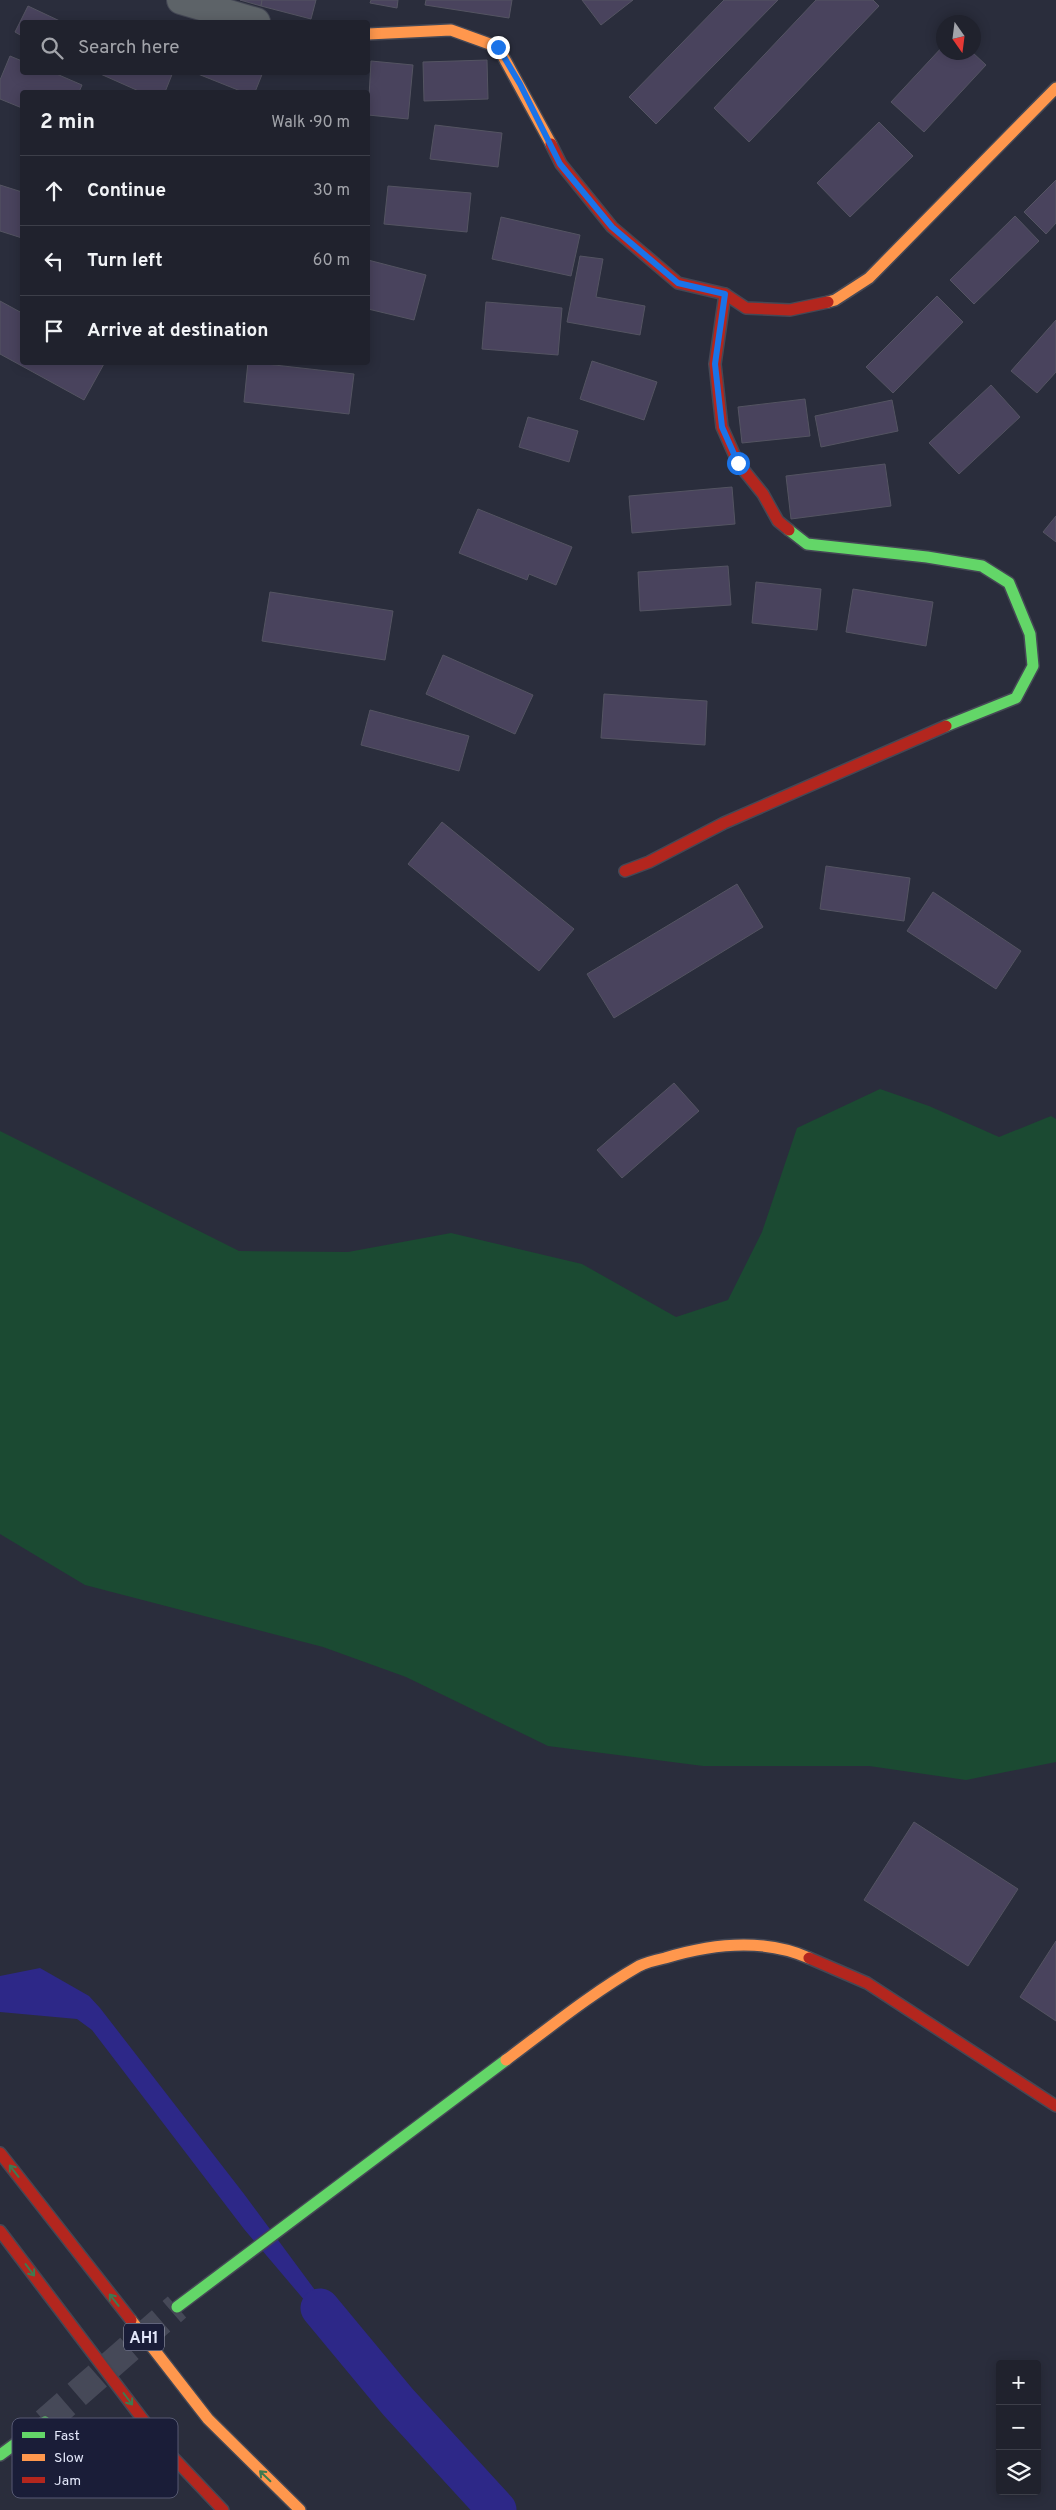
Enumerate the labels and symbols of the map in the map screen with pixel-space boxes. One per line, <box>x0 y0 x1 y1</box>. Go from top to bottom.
north arrow <box>936 15 981 60</box>
route end <box>487 36 510 59</box>
route start <box>727 452 750 475</box>
one-way arrow <box>9 2165 20 2178</box>
one-way arrow <box>24 2263 35 2276</box>
one-way arrow <box>109 2294 120 2307</box>
road number: AH1 <box>124 2324 164 2350</box>
one-way arrow <box>123 2392 133 2406</box>
legend <box>12 2418 178 2498</box>
text: Fast <box>54 2428 80 2445</box>
text: Slow <box>54 2450 84 2467</box>
one-way arrow <box>259 2470 271 2482</box>
text: Jam <box>54 2473 81 2490</box>

